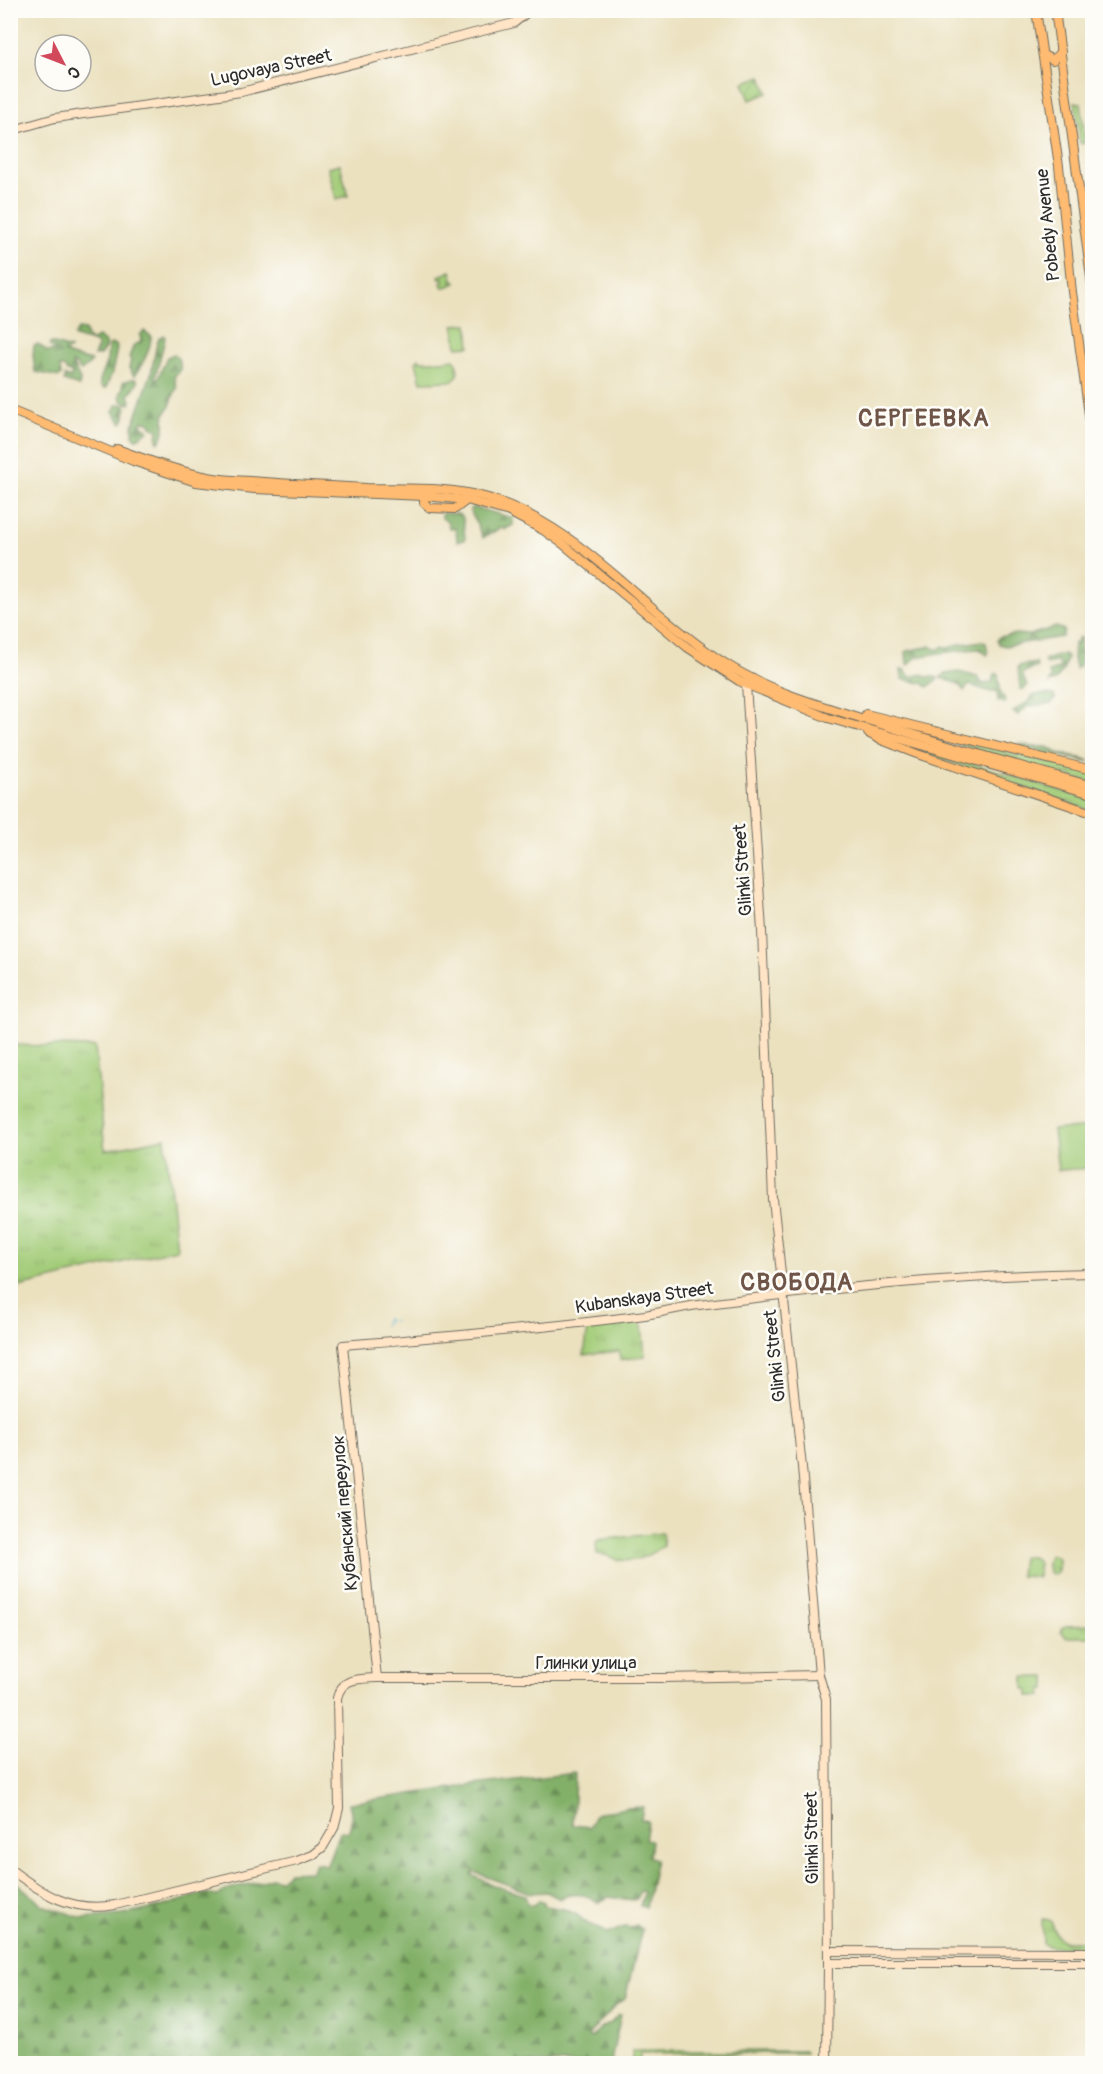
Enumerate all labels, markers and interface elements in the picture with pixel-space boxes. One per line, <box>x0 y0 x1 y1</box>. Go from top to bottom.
north arrow <box>33 33 93 93</box>
street label: Lugovaya Street <box>208 44 334 92</box>
text: С <box>63 62 84 83</box>
street label: Pobedy Avenue <box>1031 167 1065 282</box>
district label: СЕРГЕЕВКА <box>858 404 990 433</box>
street label: Glinki Street <box>728 822 758 917</box>
district label: СВОБОДА <box>740 1268 854 1297</box>
street label: Kubanskaya Street <box>574 1277 715 1319</box>
street label: Glinki Street <box>759 1308 791 1403</box>
street label: Кубанский переулок <box>327 1434 363 1592</box>
street label: Глинки улица <box>535 1652 637 1675</box>
street label: Glinki Street <box>800 1791 824 1885</box>

